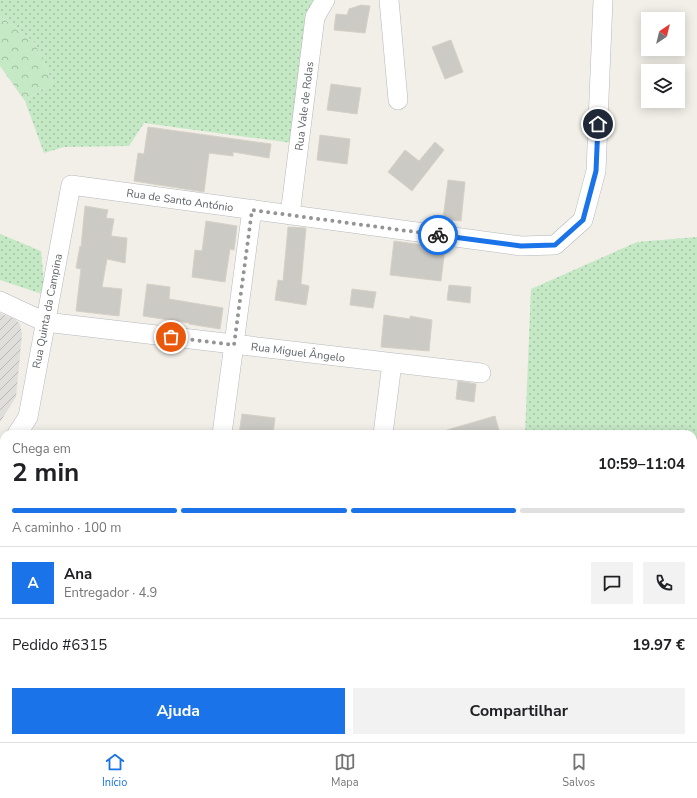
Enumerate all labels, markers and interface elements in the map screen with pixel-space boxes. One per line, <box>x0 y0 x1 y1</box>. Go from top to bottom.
north arrow <box>641 12 685 56</box>
map controls <box>641 12 685 108</box>
street label: Rua Vale de Rolas <box>292 61 317 151</box>
button: layers <box>641 64 685 108</box>
pin <box>581 107 615 141</box>
icon: home <box>587 113 609 135</box>
street label: Rua de Santo António <box>125 186 234 215</box>
courier <box>418 215 458 255</box>
icon: bike <box>427 224 449 246</box>
street label: Rua Quinta da Campina <box>29 252 66 370</box>
pin <box>154 320 188 354</box>
icon: bag <box>160 326 182 348</box>
street label: Rua Miguel Ângelo <box>250 338 346 366</box>
text: Chega em <box>12 440 71 458</box>
text: 10:59–11:04 <box>598 454 685 474</box>
text: 2 min <box>12 455 79 490</box>
text: A caminho · 100 m <box>12 519 121 537</box>
button: chat <box>591 562 633 604</box>
button: phone <box>643 562 685 604</box>
text: Ana <box>64 564 92 584</box>
text: A <box>27 573 39 593</box>
text: Entregador · 4.9 <box>64 584 157 602</box>
text: Pedido #6315 <box>12 635 107 655</box>
text: 19.97 € <box>632 635 685 655</box>
button: Ajuda <box>12 688 345 734</box>
button: Compartilhar <box>353 688 685 734</box>
tab: Início <box>102 751 127 790</box>
tab: Mapa <box>331 751 359 790</box>
tab: Salvos <box>562 751 595 790</box>

